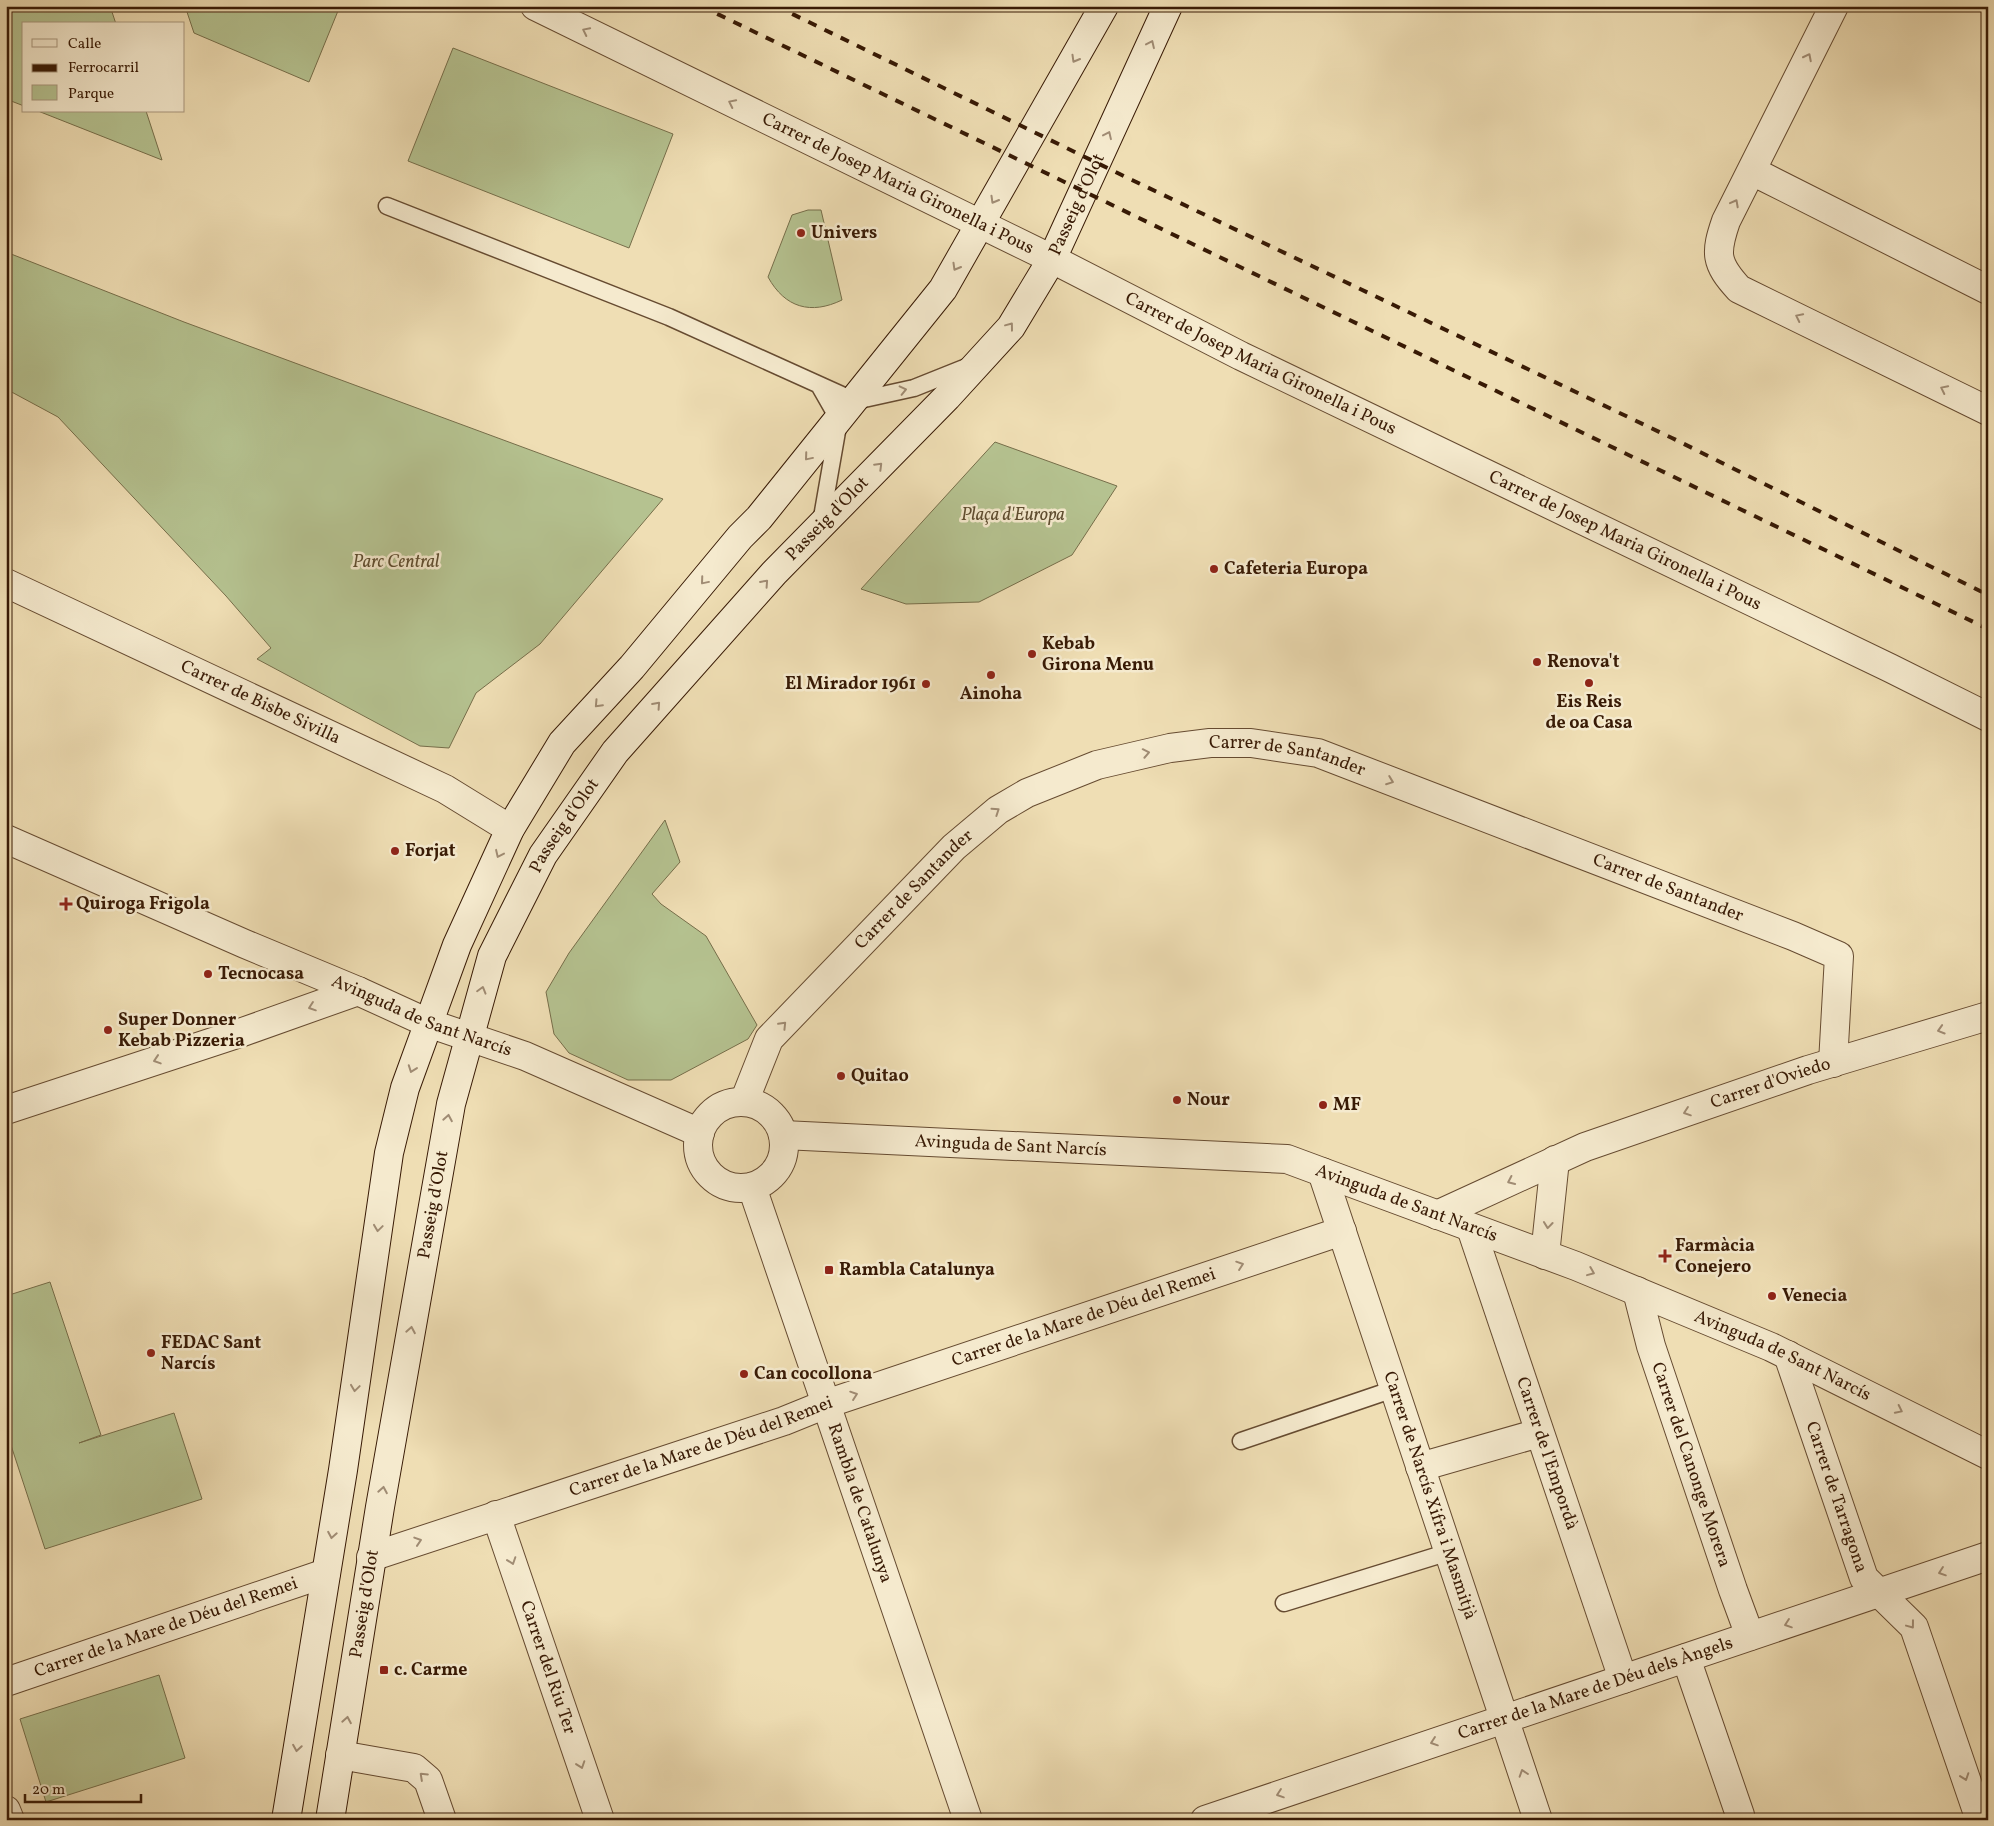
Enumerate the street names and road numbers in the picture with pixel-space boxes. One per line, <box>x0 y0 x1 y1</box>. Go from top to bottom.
street label: Carrer de Josep Maria Gironella i Pous <box>758 106 1038 261</box>
street label: Passeig d'Olot <box>1043 149 1111 260</box>
street label: Carrer de Josep Maria Gironella i Pous <box>1121 286 1400 441</box>
street label: Carrer de Josep Maria Gironella i Pous <box>1484 464 1765 617</box>
street label: Passeig d'Olot <box>780 471 875 567</box>
street label: Carrer de Bisbe Sivilla <box>176 654 345 751</box>
street label: Carrer de Santander <box>1209 731 1370 783</box>
street label: Passeig d'Olot <box>523 773 605 877</box>
street label: Carrer de Santander <box>849 823 979 955</box>
street label: Carrer de Santander <box>1589 847 1747 928</box>
street label: Avinguda de Sant Narcís <box>328 969 515 1063</box>
street label: Carrer d'Oviedo <box>1707 1051 1834 1115</box>
street label: Avinguda de Sant Narcís <box>914 1129 1107 1163</box>
street label: Passeig d'Olot <box>411 1148 455 1261</box>
street label: Avinguda de Sant Narcís <box>1312 1158 1501 1248</box>
street label: Carrer de la Mare de Déu del Remei <box>948 1262 1219 1373</box>
street label: Avinguda de Sant Narcís <box>1690 1304 1875 1407</box>
street label: Carrer del Canonge Morera <box>1645 1359 1737 1571</box>
street label: Carrer de Narcís Xifra i Masmitjà <box>1377 1368 1483 1623</box>
street label: Carrer de l'Empordà <box>1510 1374 1584 1533</box>
street label: Carrer de la Mare de Déu del Remei <box>566 1390 836 1503</box>
street label: Carrer de Tarragona <box>1799 1418 1874 1576</box>
street label: Rambla de Catalunya <box>821 1420 899 1586</box>
street label: Passeig d'Olot <box>344 1548 386 1660</box>
street label: Carrer de la Mare de Déu del Remei <box>31 1571 301 1684</box>
street label: Carrer del Riu Ter <box>514 1597 582 1738</box>
street label: Carrer de la Mare de Déu dels Àngels <box>1455 1630 1736 1746</box>

